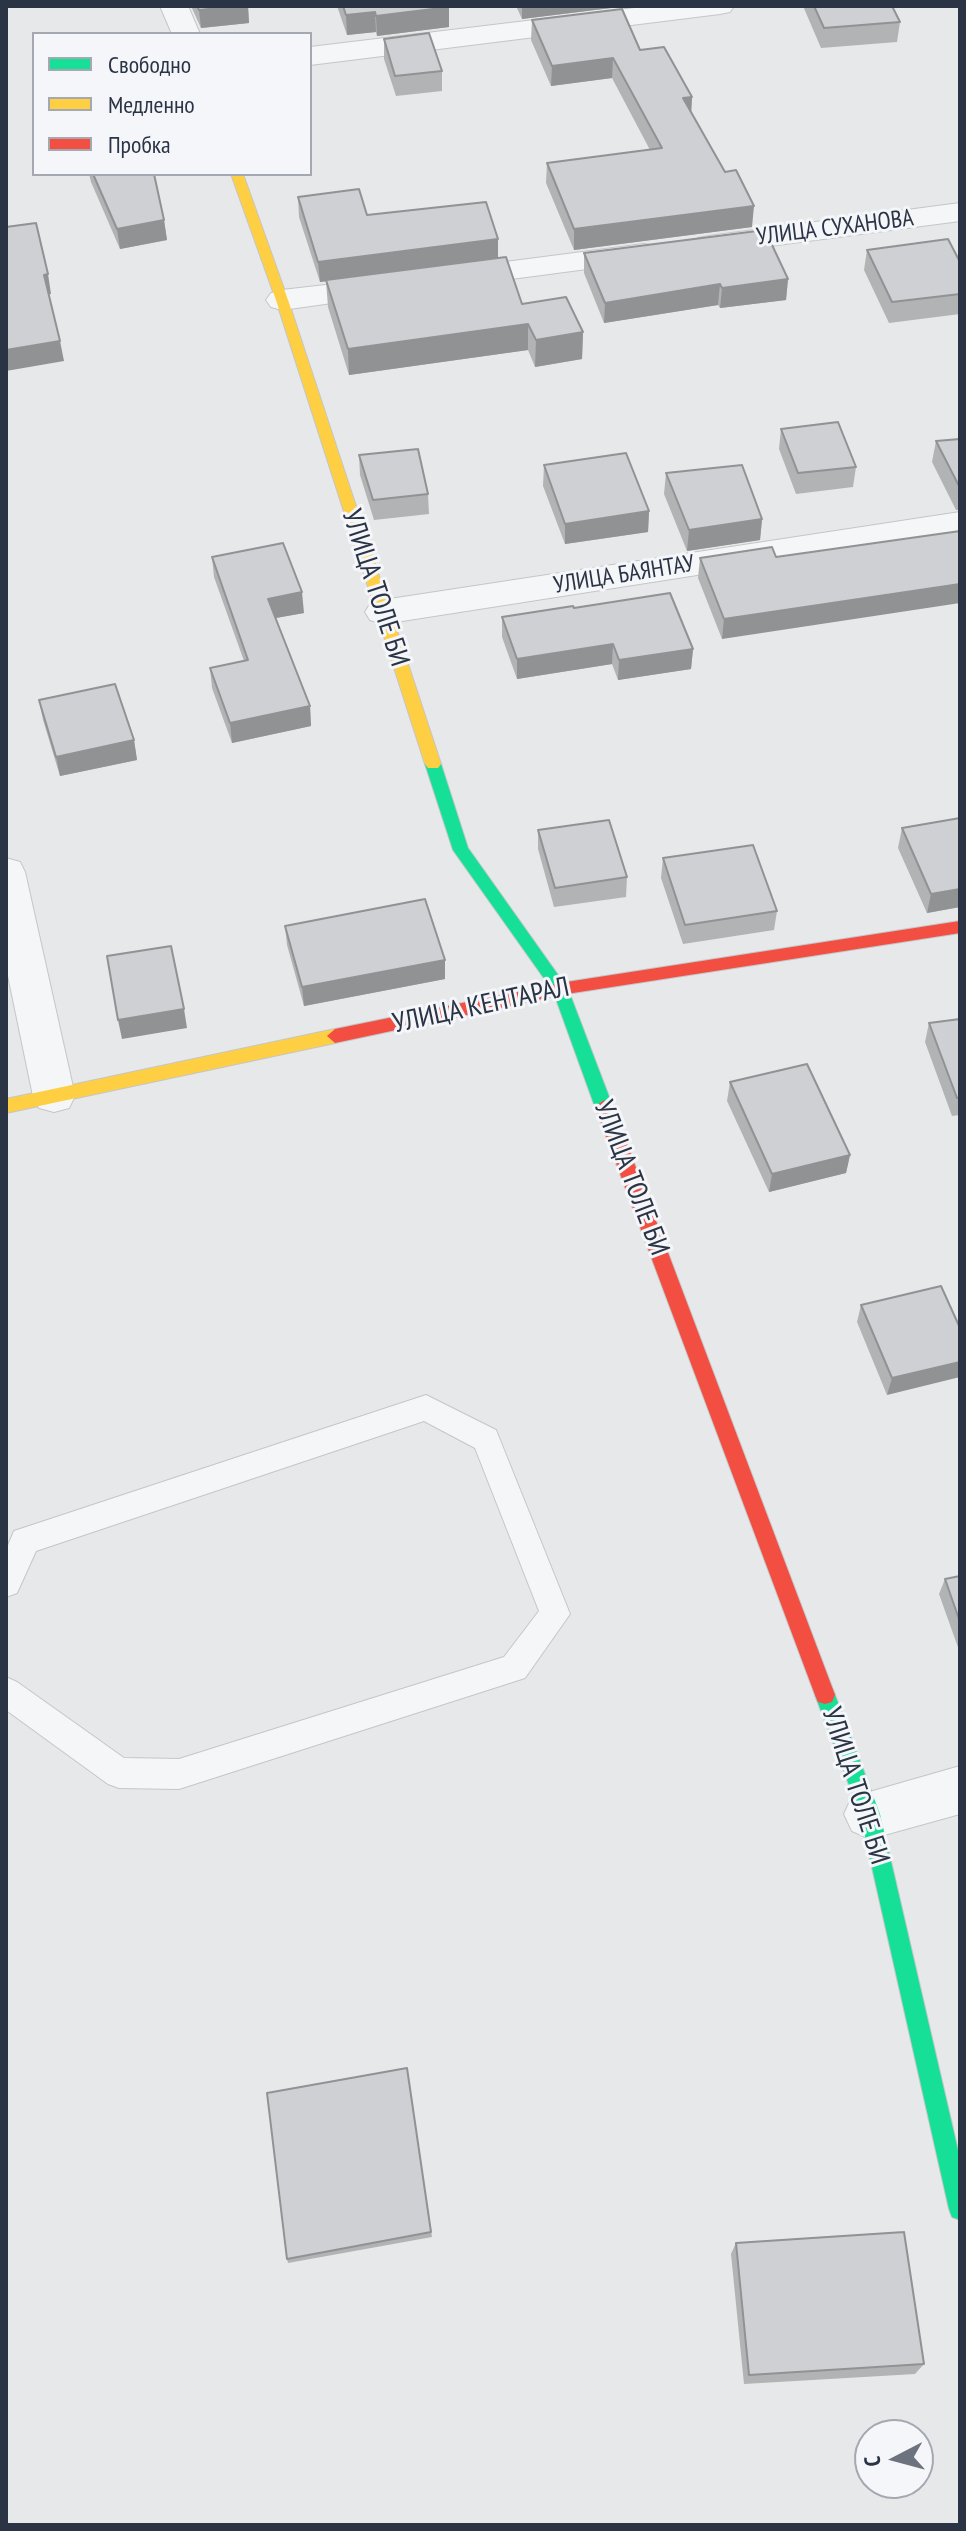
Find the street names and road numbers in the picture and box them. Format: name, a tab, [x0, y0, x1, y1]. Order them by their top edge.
street label: УЛИЦА СУХАНОВА	[755, 204, 915, 252]
street label: УЛИЦА ТОЛЕ БИ	[334, 505, 416, 671]
street label: УЛИЦА БАЯНТАУ	[552, 550, 696, 600]
street label: УЛИЦА КЕНТАРАЛ	[390, 971, 572, 1041]
street label: УЛИЦА ТОЛЕ БИ	[586, 1096, 676, 1260]
street label: УЛИЦА ТОЛЕ БИ	[814, 1703, 896, 1869]

